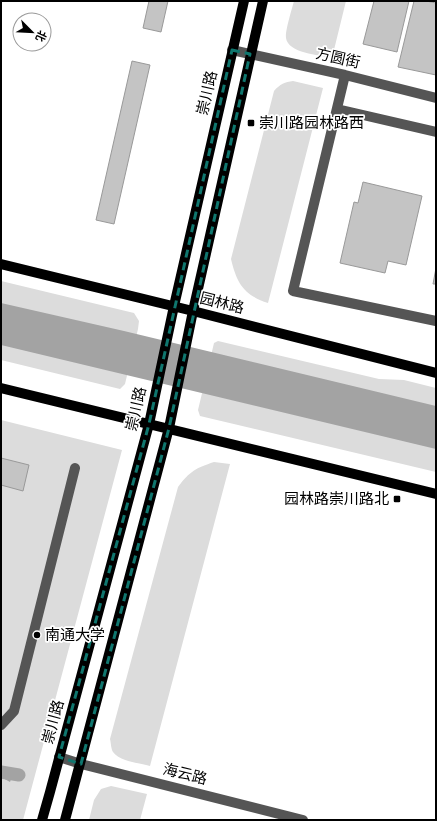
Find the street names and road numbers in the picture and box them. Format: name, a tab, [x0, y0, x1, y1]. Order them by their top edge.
street label: 方圆街	[314, 43, 362, 72]
street label: 崇川路	[192, 69, 221, 117]
street label: 园林路	[198, 288, 246, 317]
street label: 崇川路	[121, 385, 150, 433]
street label: 崇川路	[38, 698, 68, 746]
street label: 海云路	[161, 759, 209, 788]

